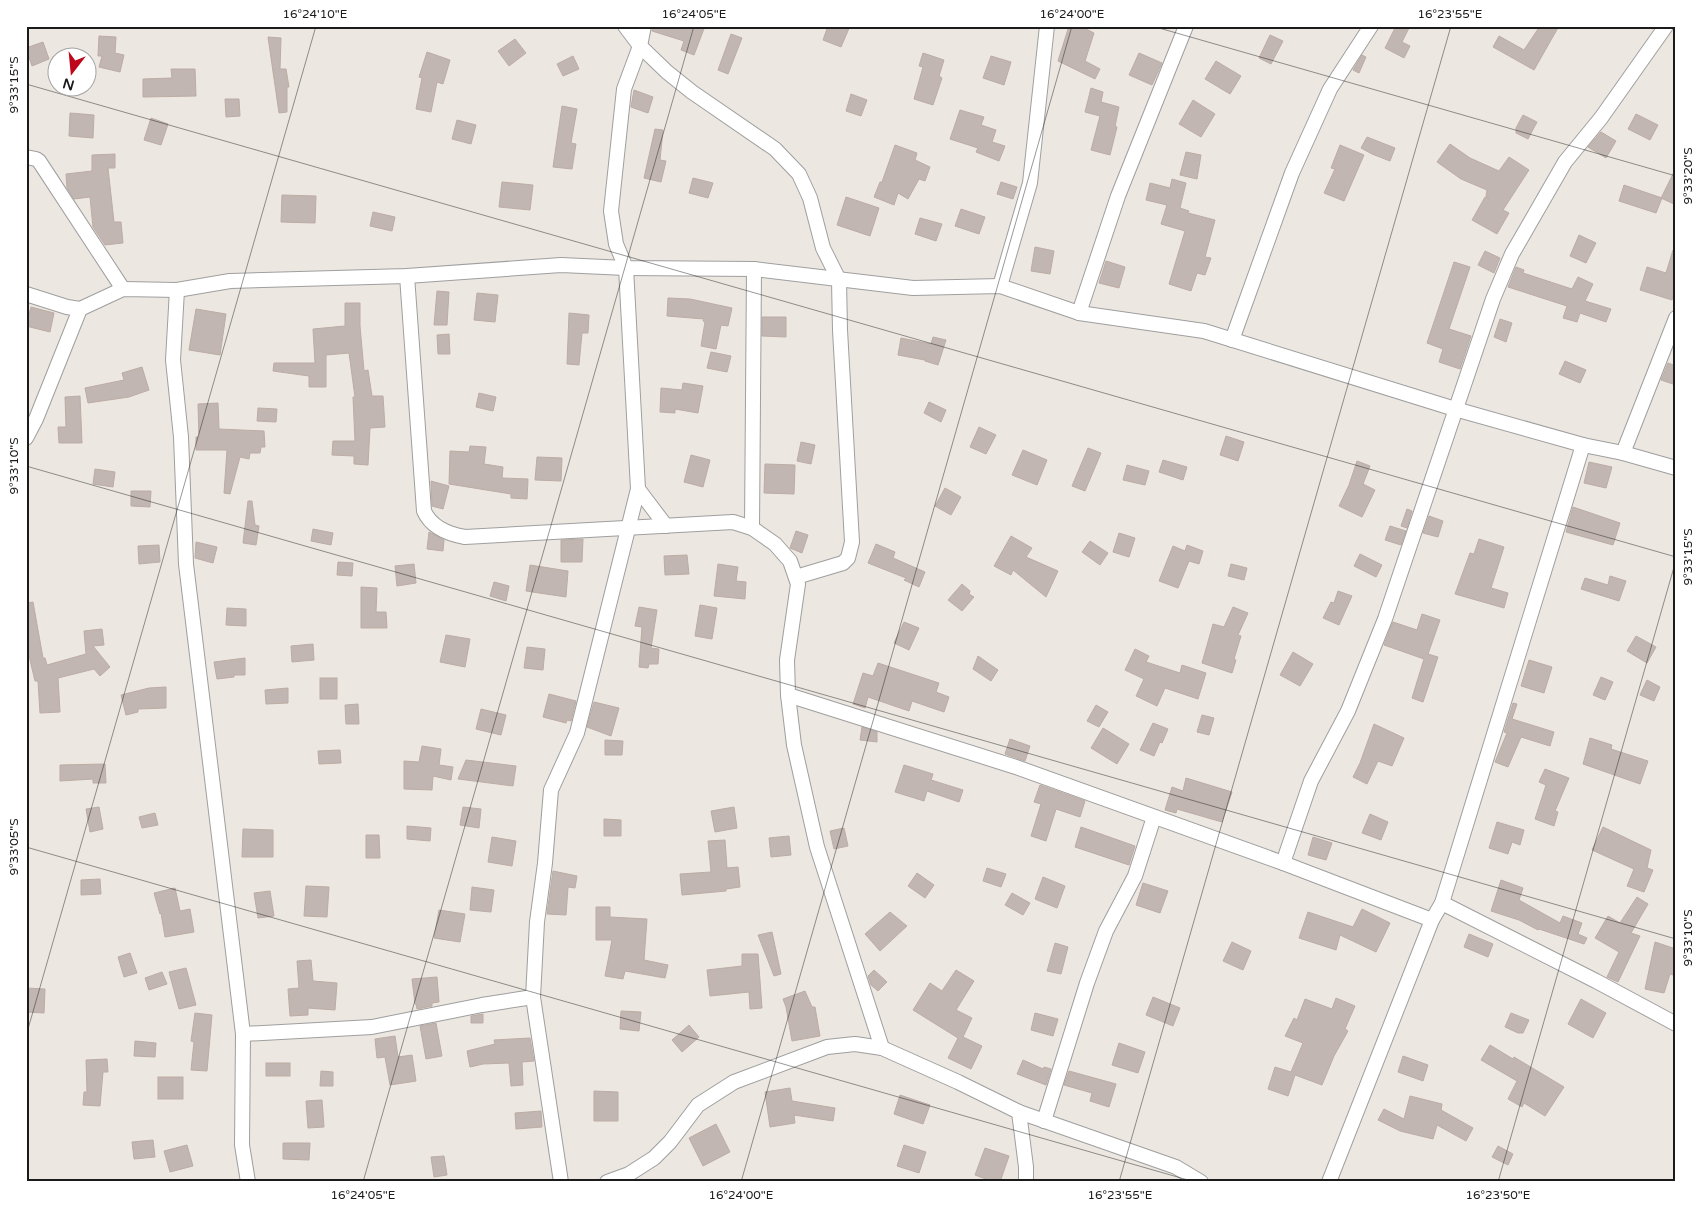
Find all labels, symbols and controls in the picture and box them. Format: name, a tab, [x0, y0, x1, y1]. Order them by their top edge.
text: 16°24'10"E	[283, 7, 348, 21]
text: 16°24'05"E	[662, 7, 727, 21]
text: 16°24'00"E	[1040, 7, 1105, 21]
text: 16°23'55"E	[1418, 7, 1483, 21]
north arrow	[48, 48, 98, 98]
text: 9°33'15"S	[7, 56, 21, 114]
text: N	[61, 74, 76, 94]
text: 9°33'20"S	[1681, 147, 1695, 205]
text: 9°33'10"S	[7, 437, 21, 495]
text: 9°33'15"S	[1681, 528, 1695, 586]
text: 9°33'05"S	[7, 818, 21, 876]
text: 9°33'10"S	[1681, 909, 1695, 967]
text: 16°24'05"E	[331, 1188, 396, 1202]
text: 16°24'00"E	[709, 1188, 774, 1202]
text: 16°23'55"E	[1088, 1188, 1153, 1202]
text: 16°23'50"E	[1466, 1188, 1531, 1202]

